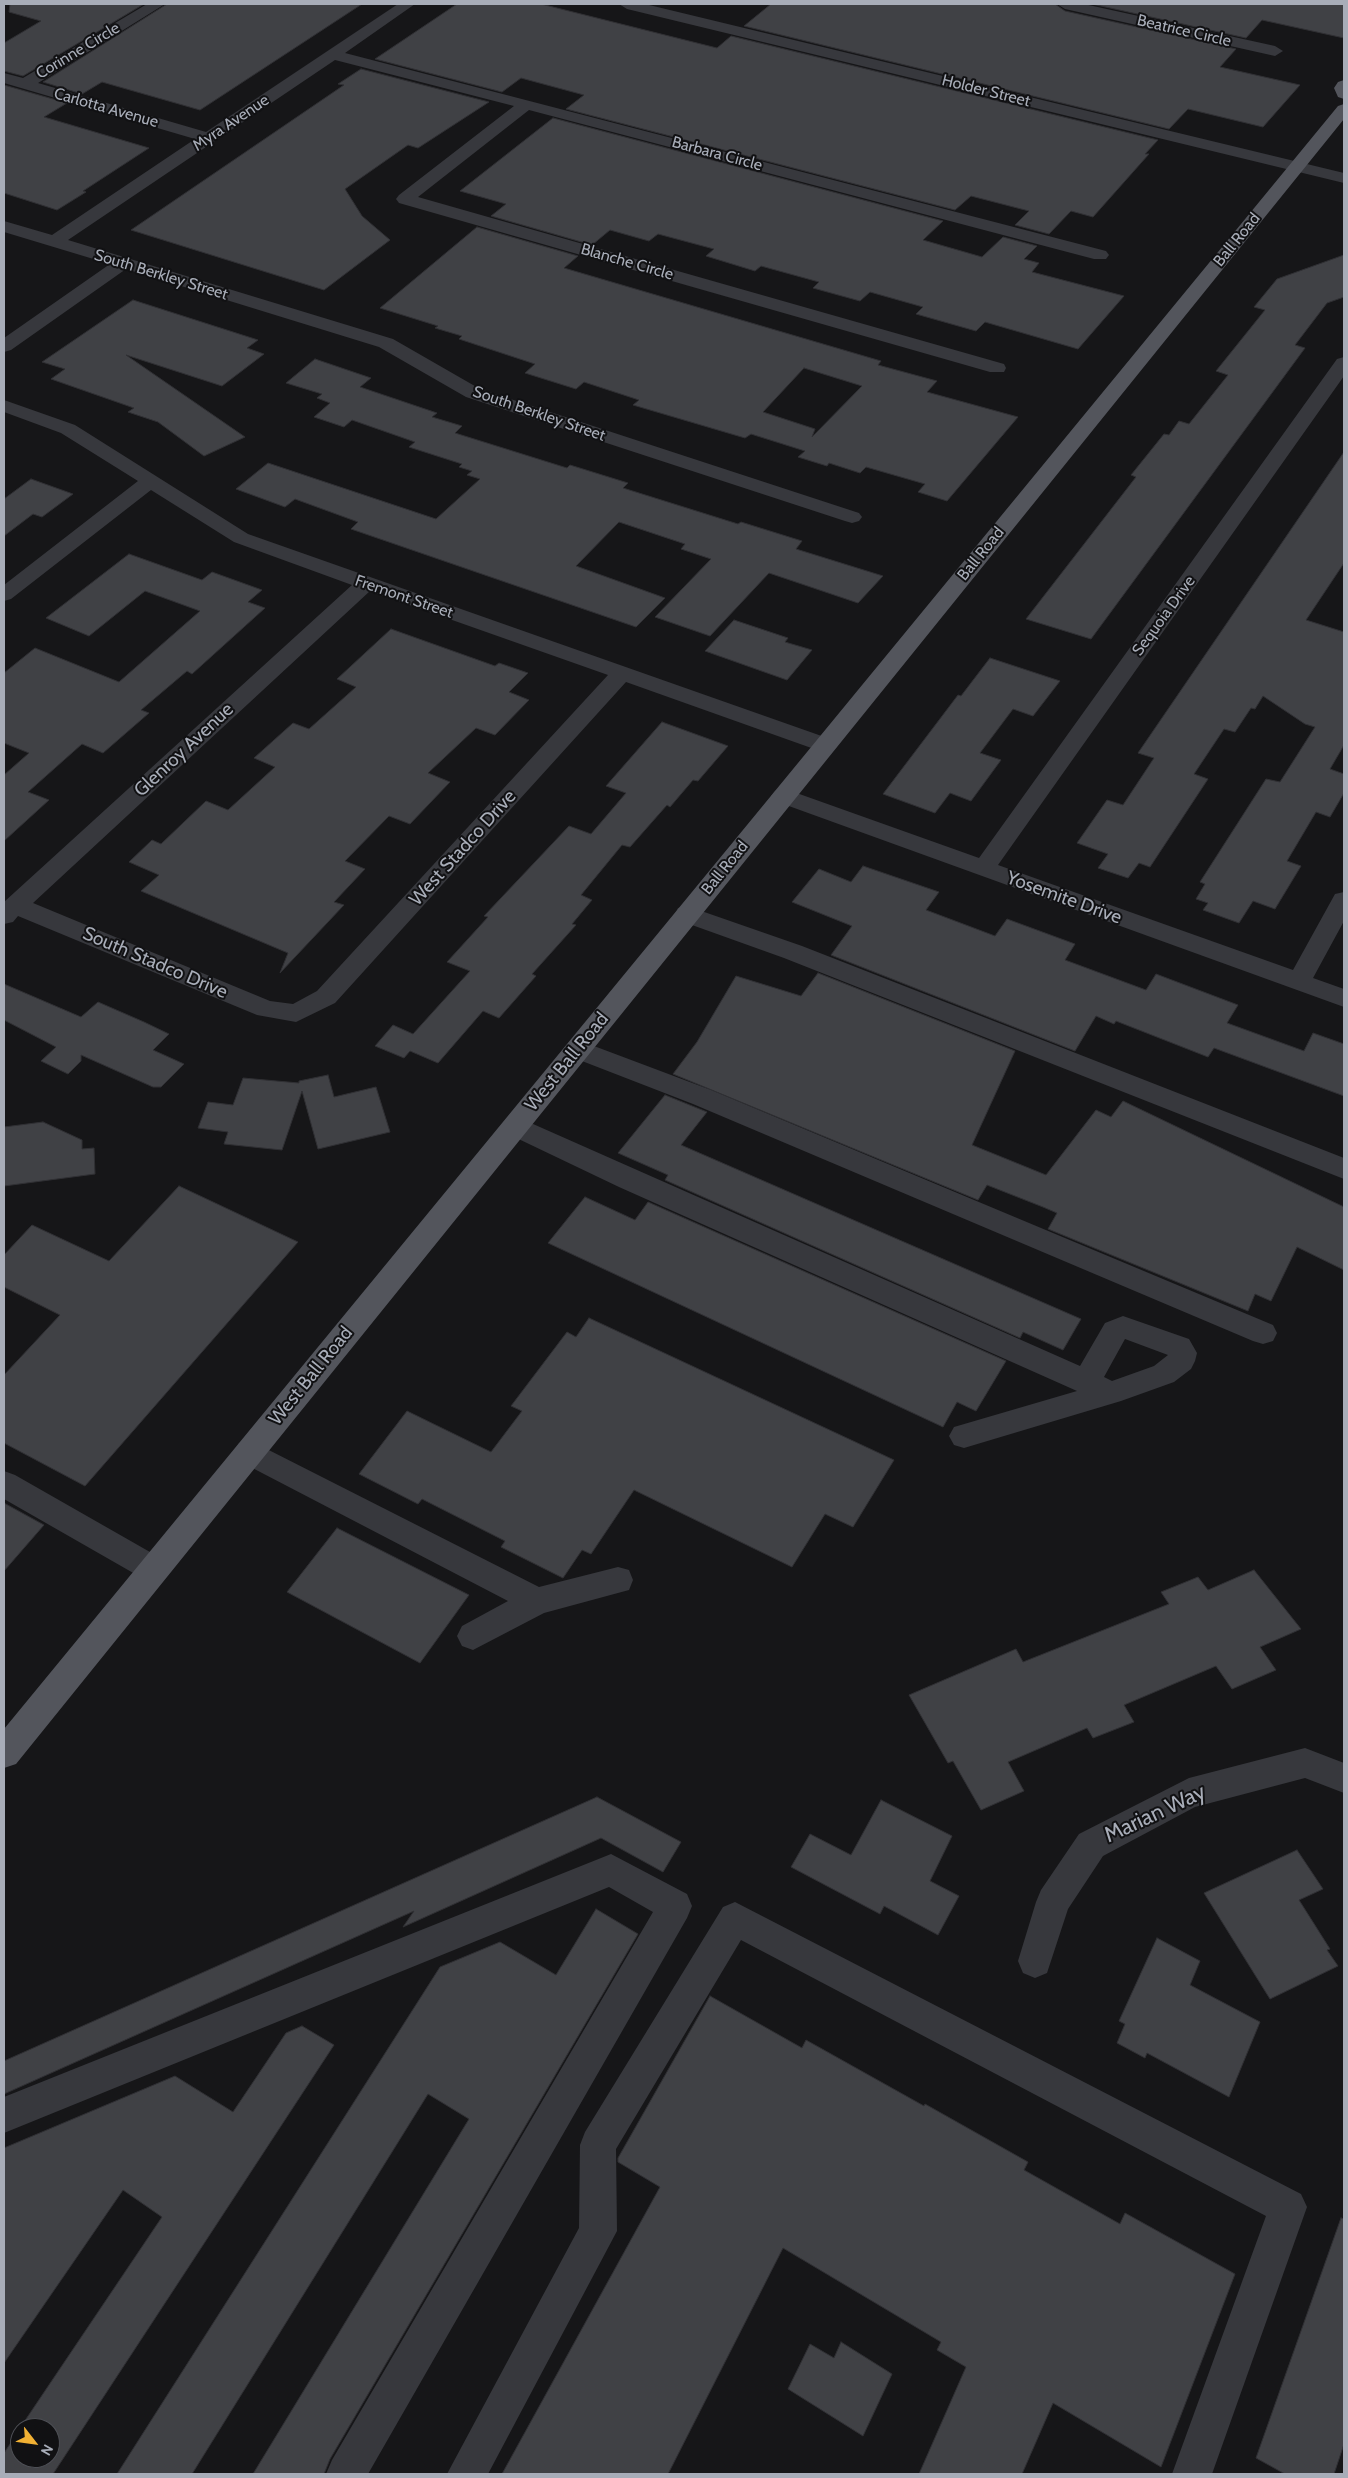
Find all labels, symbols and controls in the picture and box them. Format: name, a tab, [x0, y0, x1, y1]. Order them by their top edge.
street label: Beatrice Circle	[1135, 11, 1233, 51]
street label: Corinne Circle	[33, 18, 123, 84]
street label: Holder Street	[940, 71, 1032, 111]
street label: Carlotta Avenue	[52, 84, 160, 132]
street label: Myra Avenue	[189, 91, 273, 155]
street label: Barbara Circle	[670, 133, 764, 175]
street label: Ball Road	[1210, 209, 1264, 271]
street label: Blanche Circle	[579, 240, 675, 284]
street label: South Berkley Street	[92, 246, 230, 304]
street label: South Berkley Street	[470, 382, 608, 446]
street label: Ball Road	[954, 523, 1008, 585]
street label: Fremont Street	[352, 571, 456, 623]
street label: Sequoia Drive	[1129, 572, 1199, 660]
street label: Glenroy Avenue	[130, 698, 238, 802]
street label: West Stadco Drive	[405, 785, 521, 911]
street label: Ball Road	[698, 837, 752, 899]
street label: Yosemite Drive	[1003, 867, 1125, 929]
street label: South Stadco Drive	[79, 922, 231, 1004]
street label: West Ball Road	[520, 1008, 614, 1116]
street label: West Ball Road	[264, 1322, 358, 1430]
street label: Marian Way	[1100, 1779, 1210, 1849]
north arrow	[10, 2418, 60, 2468]
text: N	[37, 2441, 57, 2459]

